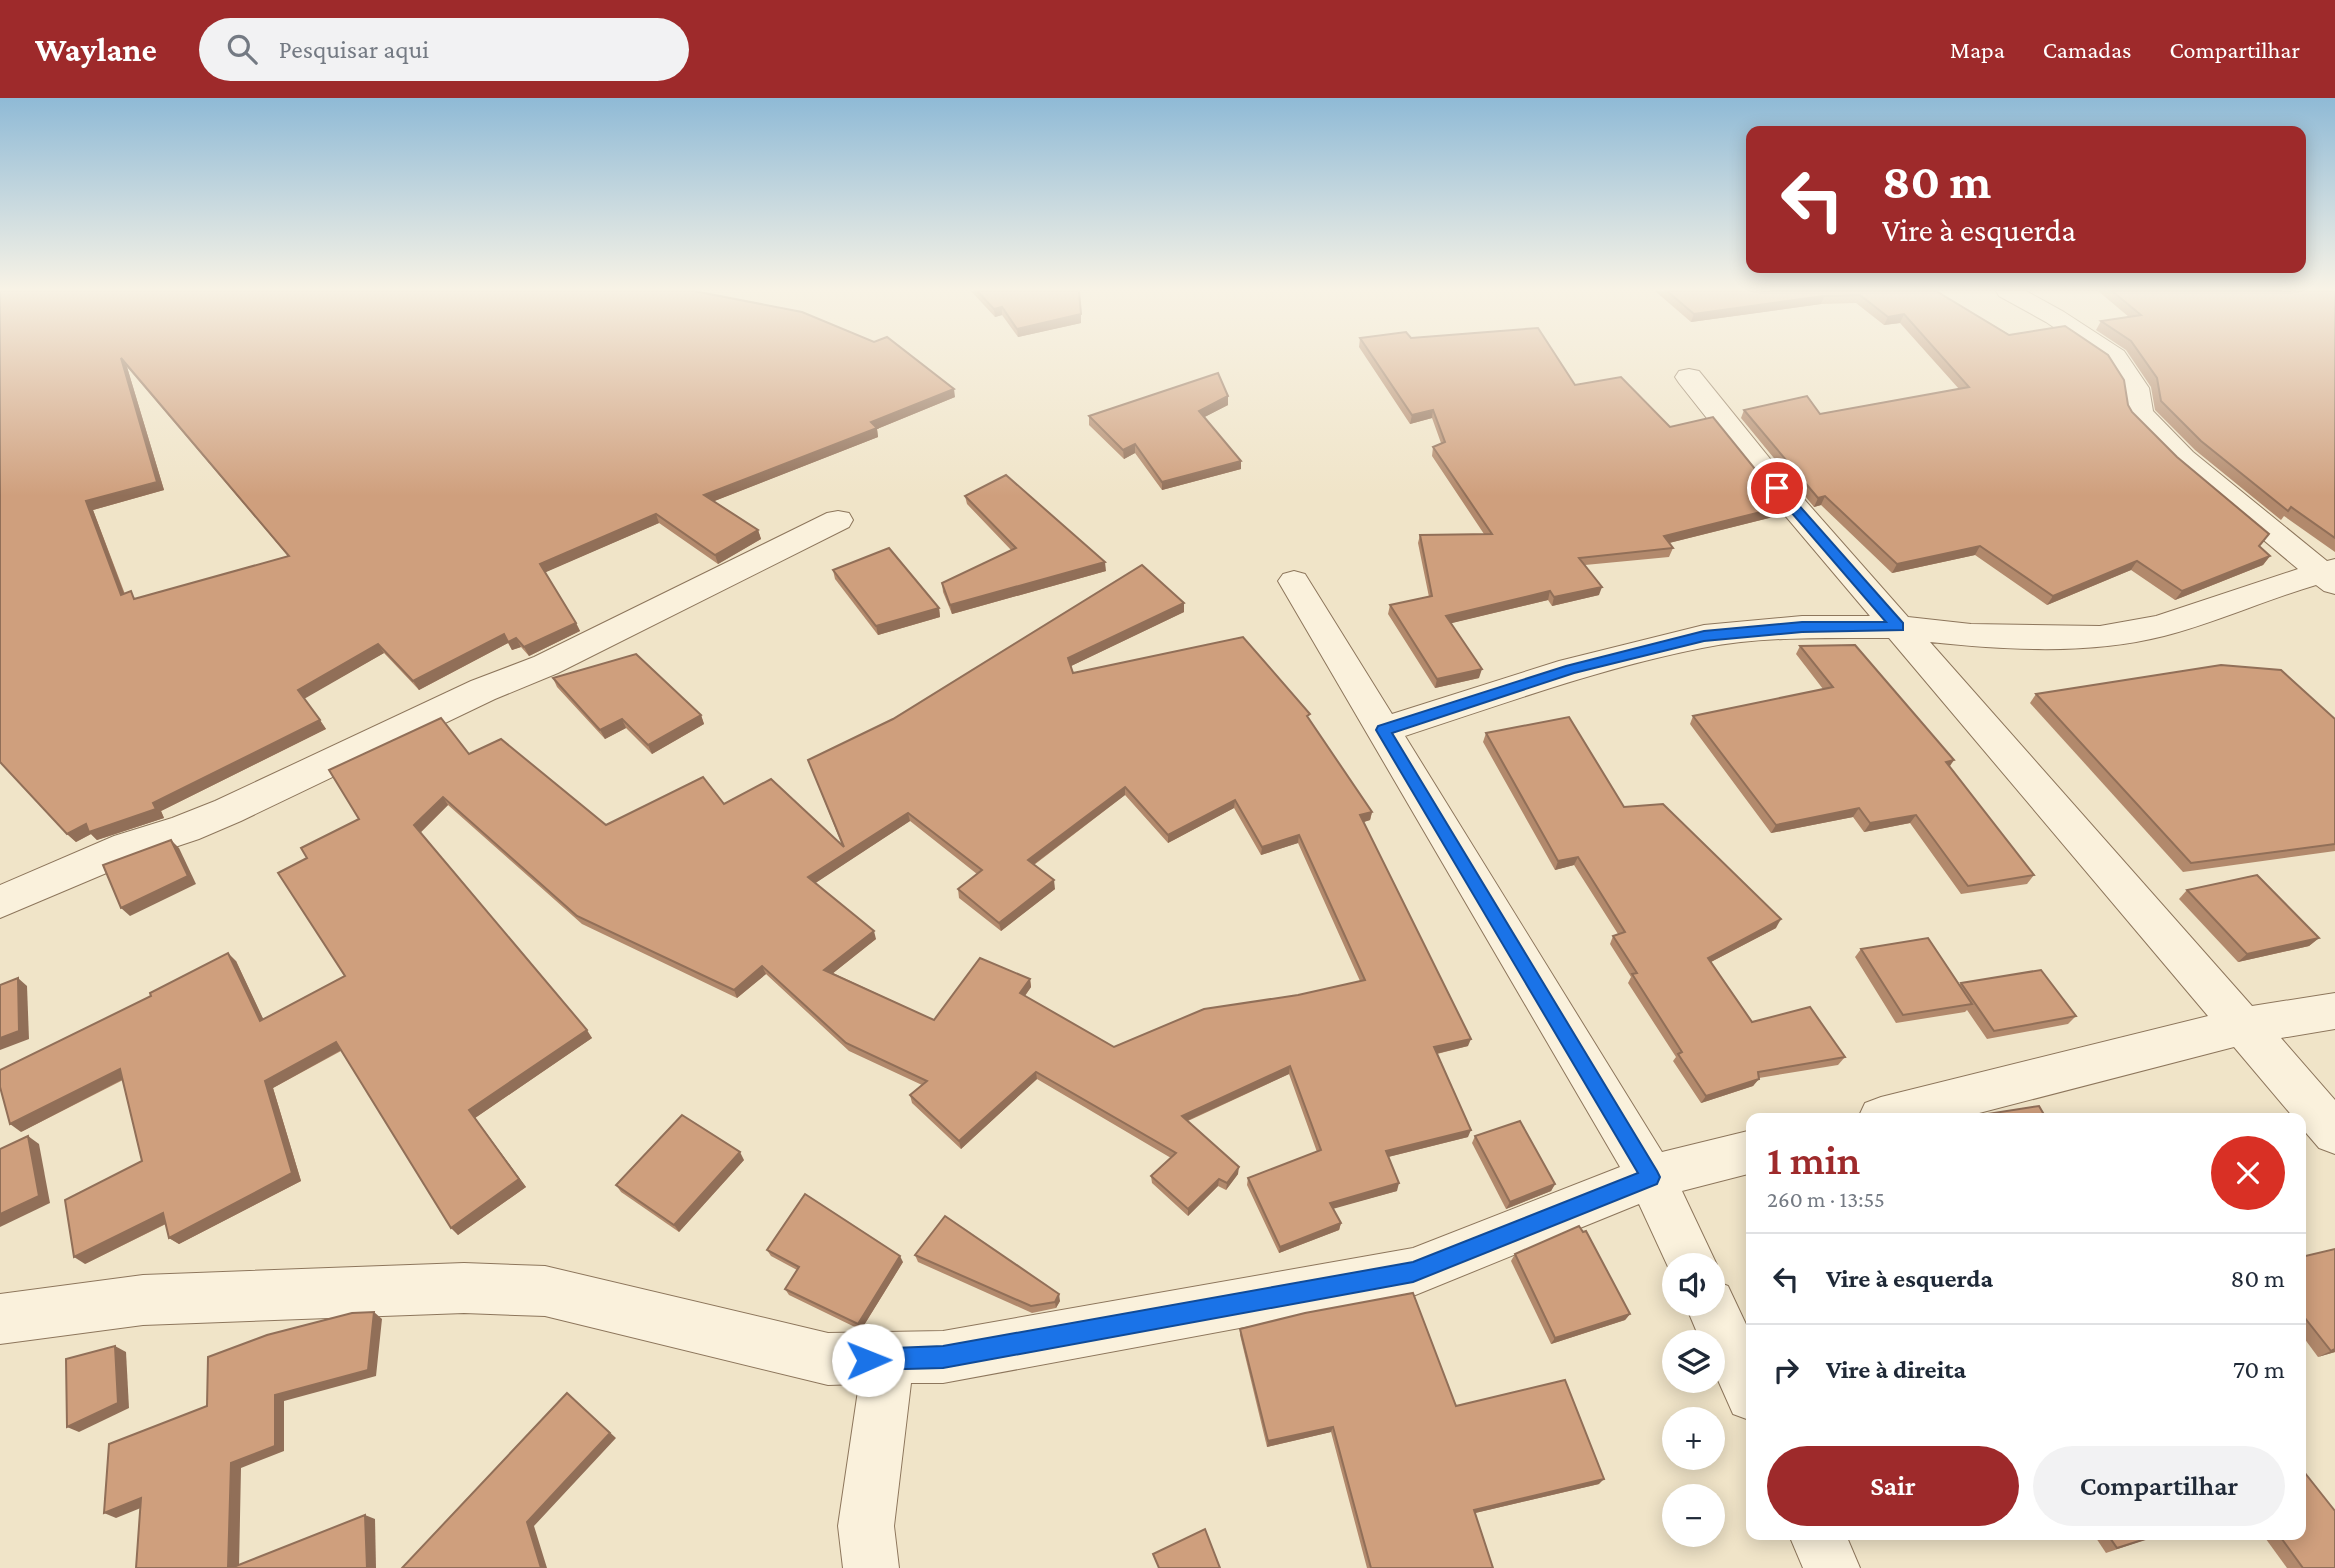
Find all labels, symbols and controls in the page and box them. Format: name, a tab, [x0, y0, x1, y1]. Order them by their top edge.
search box	[199, 18, 689, 81]
icon: search	[223, 30, 261, 68]
text: Waylane	[35, 31, 157, 68]
text: Pesquisar aqui	[279, 35, 429, 64]
text: Mapa	[1950, 36, 2005, 63]
text: Camadas	[2043, 36, 2131, 63]
text: Compartilhar	[2169, 36, 2300, 63]
icon: left	[1767, 154, 1858, 245]
text: 80 m	[1882, 154, 1991, 209]
text: Vire à esquerda	[1882, 212, 2076, 248]
pin	[1747, 458, 1807, 518]
icon: arrive	[1758, 469, 1796, 507]
text: 1 min	[1767, 1136, 1860, 1183]
button: close	[2211, 1136, 2285, 1210]
text: 260 m · 13:55	[1767, 1186, 1885, 1212]
map controls	[1662, 1253, 1725, 1547]
button: sound	[1662, 1253, 1725, 1316]
icon: left	[1767, 1260, 1805, 1298]
text: Vire à esquerda	[1826, 1264, 1993, 1293]
text: 80 m	[2231, 1264, 2285, 1293]
position arrow	[831, 1323, 905, 1397]
button: layers	[1662, 1330, 1725, 1393]
icon: right	[1767, 1351, 1805, 1389]
text: Vire à direita	[1826, 1355, 1966, 1384]
text: 70 m	[2233, 1355, 2285, 1384]
button: +	[1662, 1407, 1725, 1470]
button: Sair	[1767, 1446, 2019, 1526]
button: Compartilhar	[2033, 1446, 2285, 1526]
button: −	[1662, 1484, 1725, 1547]

